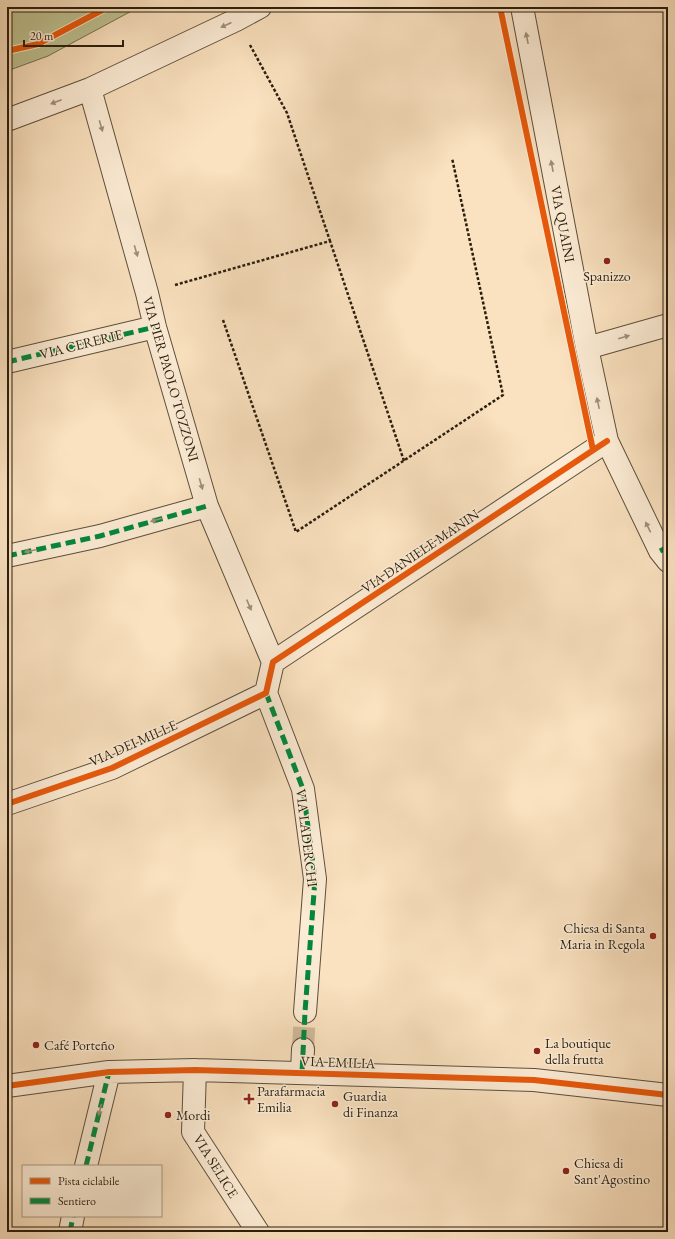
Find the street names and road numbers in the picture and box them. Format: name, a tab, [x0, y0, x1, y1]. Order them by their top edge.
street label: VIA QUAINI	[547, 184, 579, 264]
street label: VIA PIER PAOLO TOZZONI	[139, 294, 203, 464]
street label: VIA CERERIE	[38, 325, 125, 363]
street label: VIA DANIELE MANIN	[358, 505, 482, 597]
street label: VIA DEI MILLE	[86, 716, 180, 770]
street label: VIA LADERCHI	[292, 788, 322, 888]
street label: VIA EMILIA	[300, 1052, 376, 1072]
street label: VIA SELICE	[189, 1131, 243, 1201]

